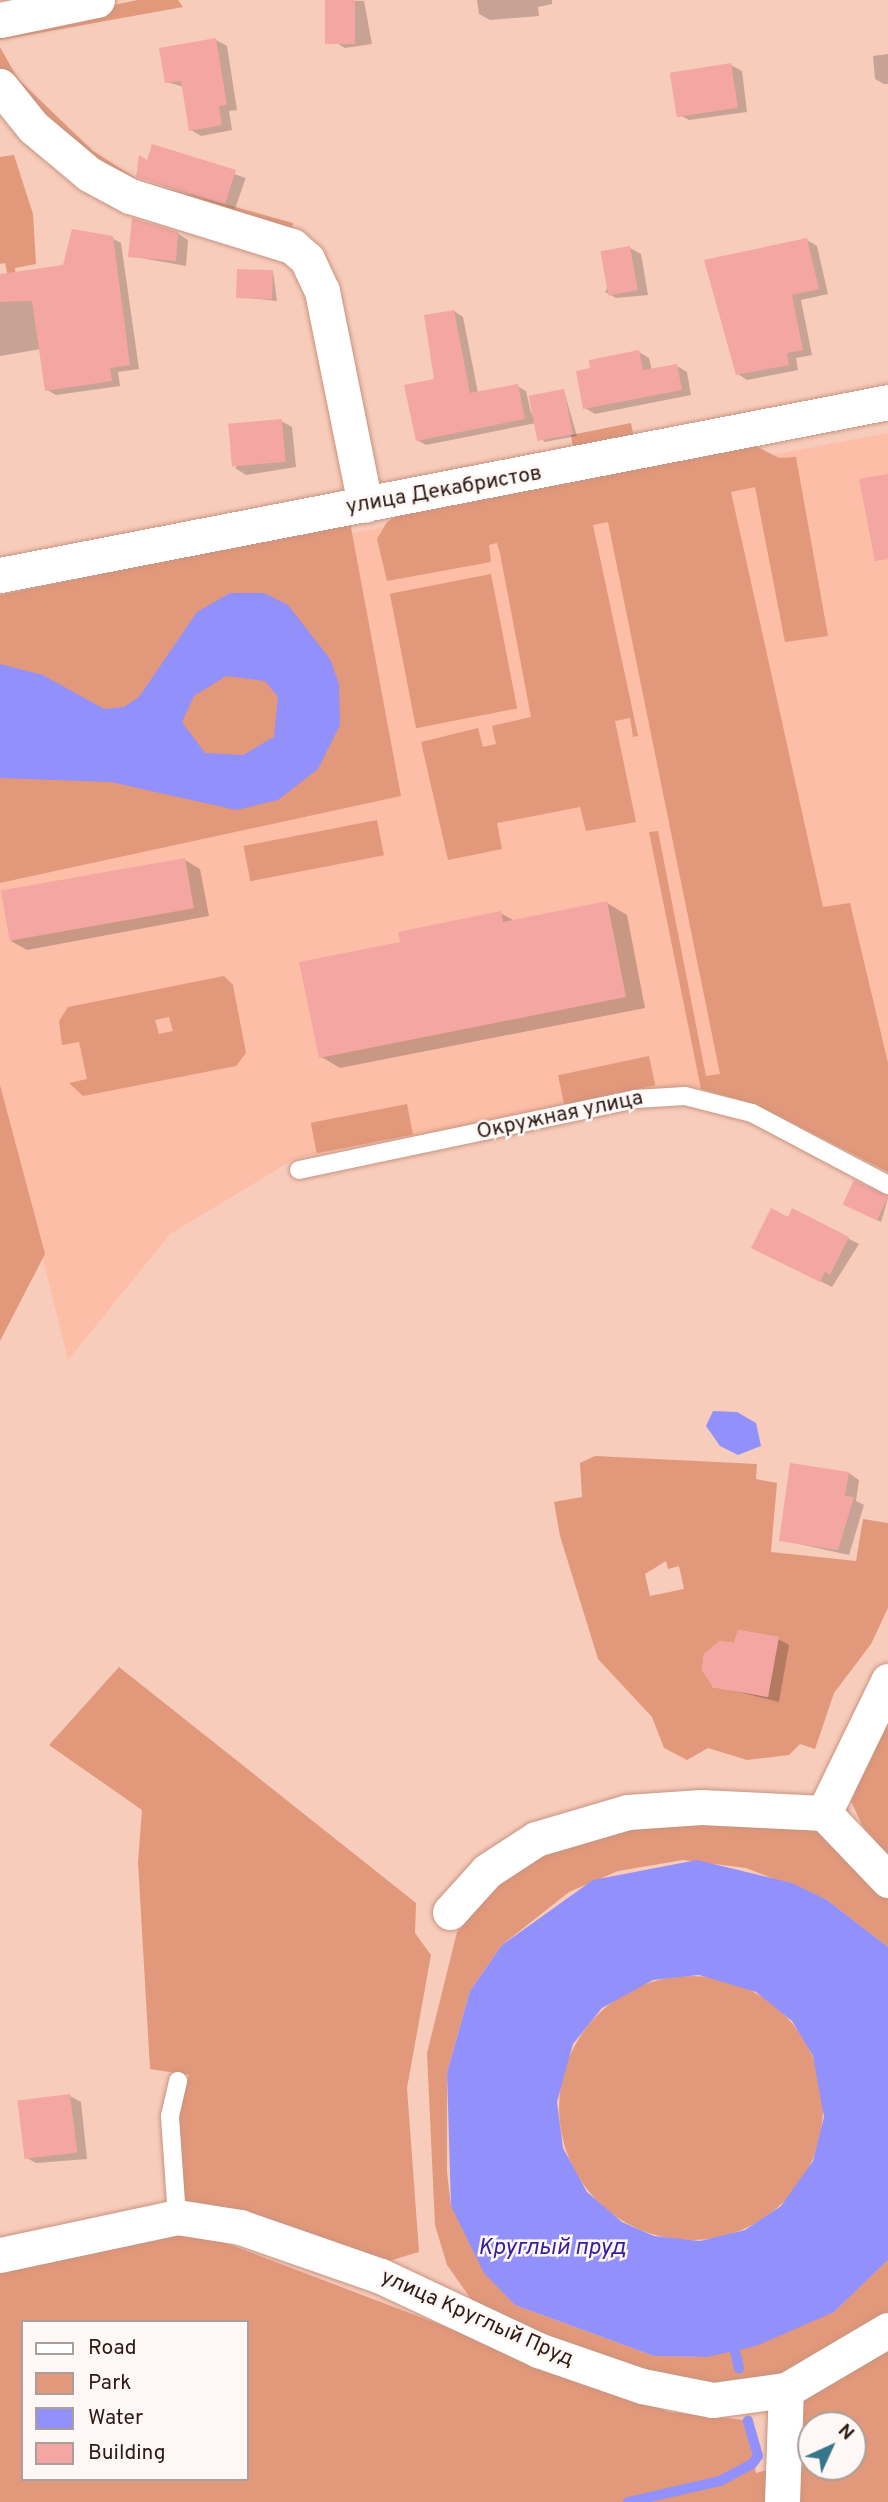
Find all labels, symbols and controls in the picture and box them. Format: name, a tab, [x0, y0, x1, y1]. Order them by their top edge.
street label: улица Декабристов	[344, 461, 544, 521]
street label: Окружная улица	[475, 1086, 645, 1146]
water label: Круглый пруд	[478, 2235, 626, 2263]
street label: улица Круглый Пруд	[377, 2265, 577, 2373]
legend	[21, 2320, 248, 2481]
text: Road	[88, 2335, 137, 2362]
text: Park	[88, 2370, 131, 2397]
text: Water	[88, 2405, 143, 2432]
north arrow	[797, 2411, 867, 2481]
text: N	[832, 2419, 859, 2446]
text: Building	[88, 2440, 166, 2467]

